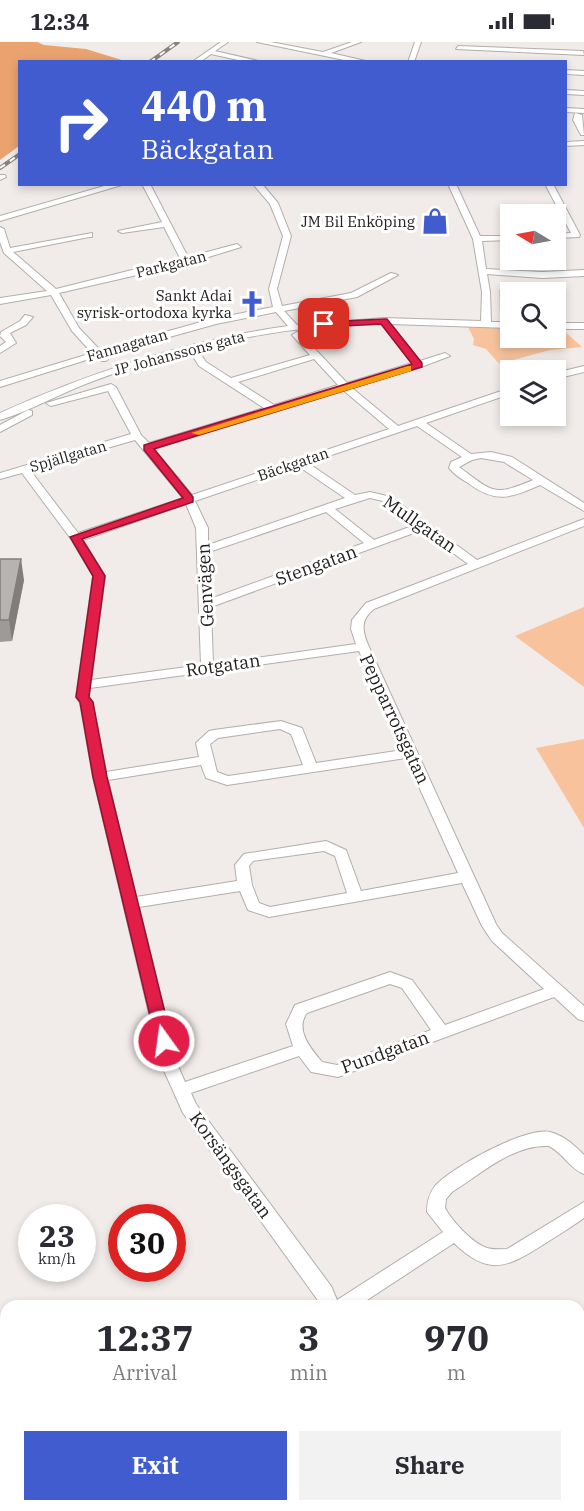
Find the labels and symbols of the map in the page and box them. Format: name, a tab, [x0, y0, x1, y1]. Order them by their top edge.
north arrow	[500, 204, 566, 270]
shop icon: JM Bil Enköping	[420, 206, 450, 236]
place label: JM Bil Enköping	[301, 212, 415, 231]
street label: Parkgatan	[134, 246, 209, 282]
place label: Sankt Adai syrisk-ortodoxa kyrka	[77, 286, 232, 322]
church icon: Sankt Adai syrisk-ortodoxa kyrka	[237, 289, 267, 319]
pin	[298, 298, 349, 349]
street label: Fannagatan	[84, 324, 170, 366]
street label: JP Johanssons gata	[111, 326, 247, 380]
street label: Spjällgatan	[27, 436, 109, 476]
street label: Bäckgatan	[255, 443, 331, 485]
street label: Mullgatan	[379, 490, 461, 558]
street label: Stengatan	[272, 540, 360, 590]
street label: Genvägen	[191, 543, 219, 627]
street label: Rotgatan	[184, 648, 262, 682]
street label: Pepparrotsgatan	[355, 650, 435, 788]
position arrow	[132, 1009, 196, 1073]
street label: Pundgatan	[338, 1025, 432, 1079]
street label: Korsängsgatan	[185, 1107, 277, 1223]
speed limit sign: 30	[108, 1204, 186, 1282]

